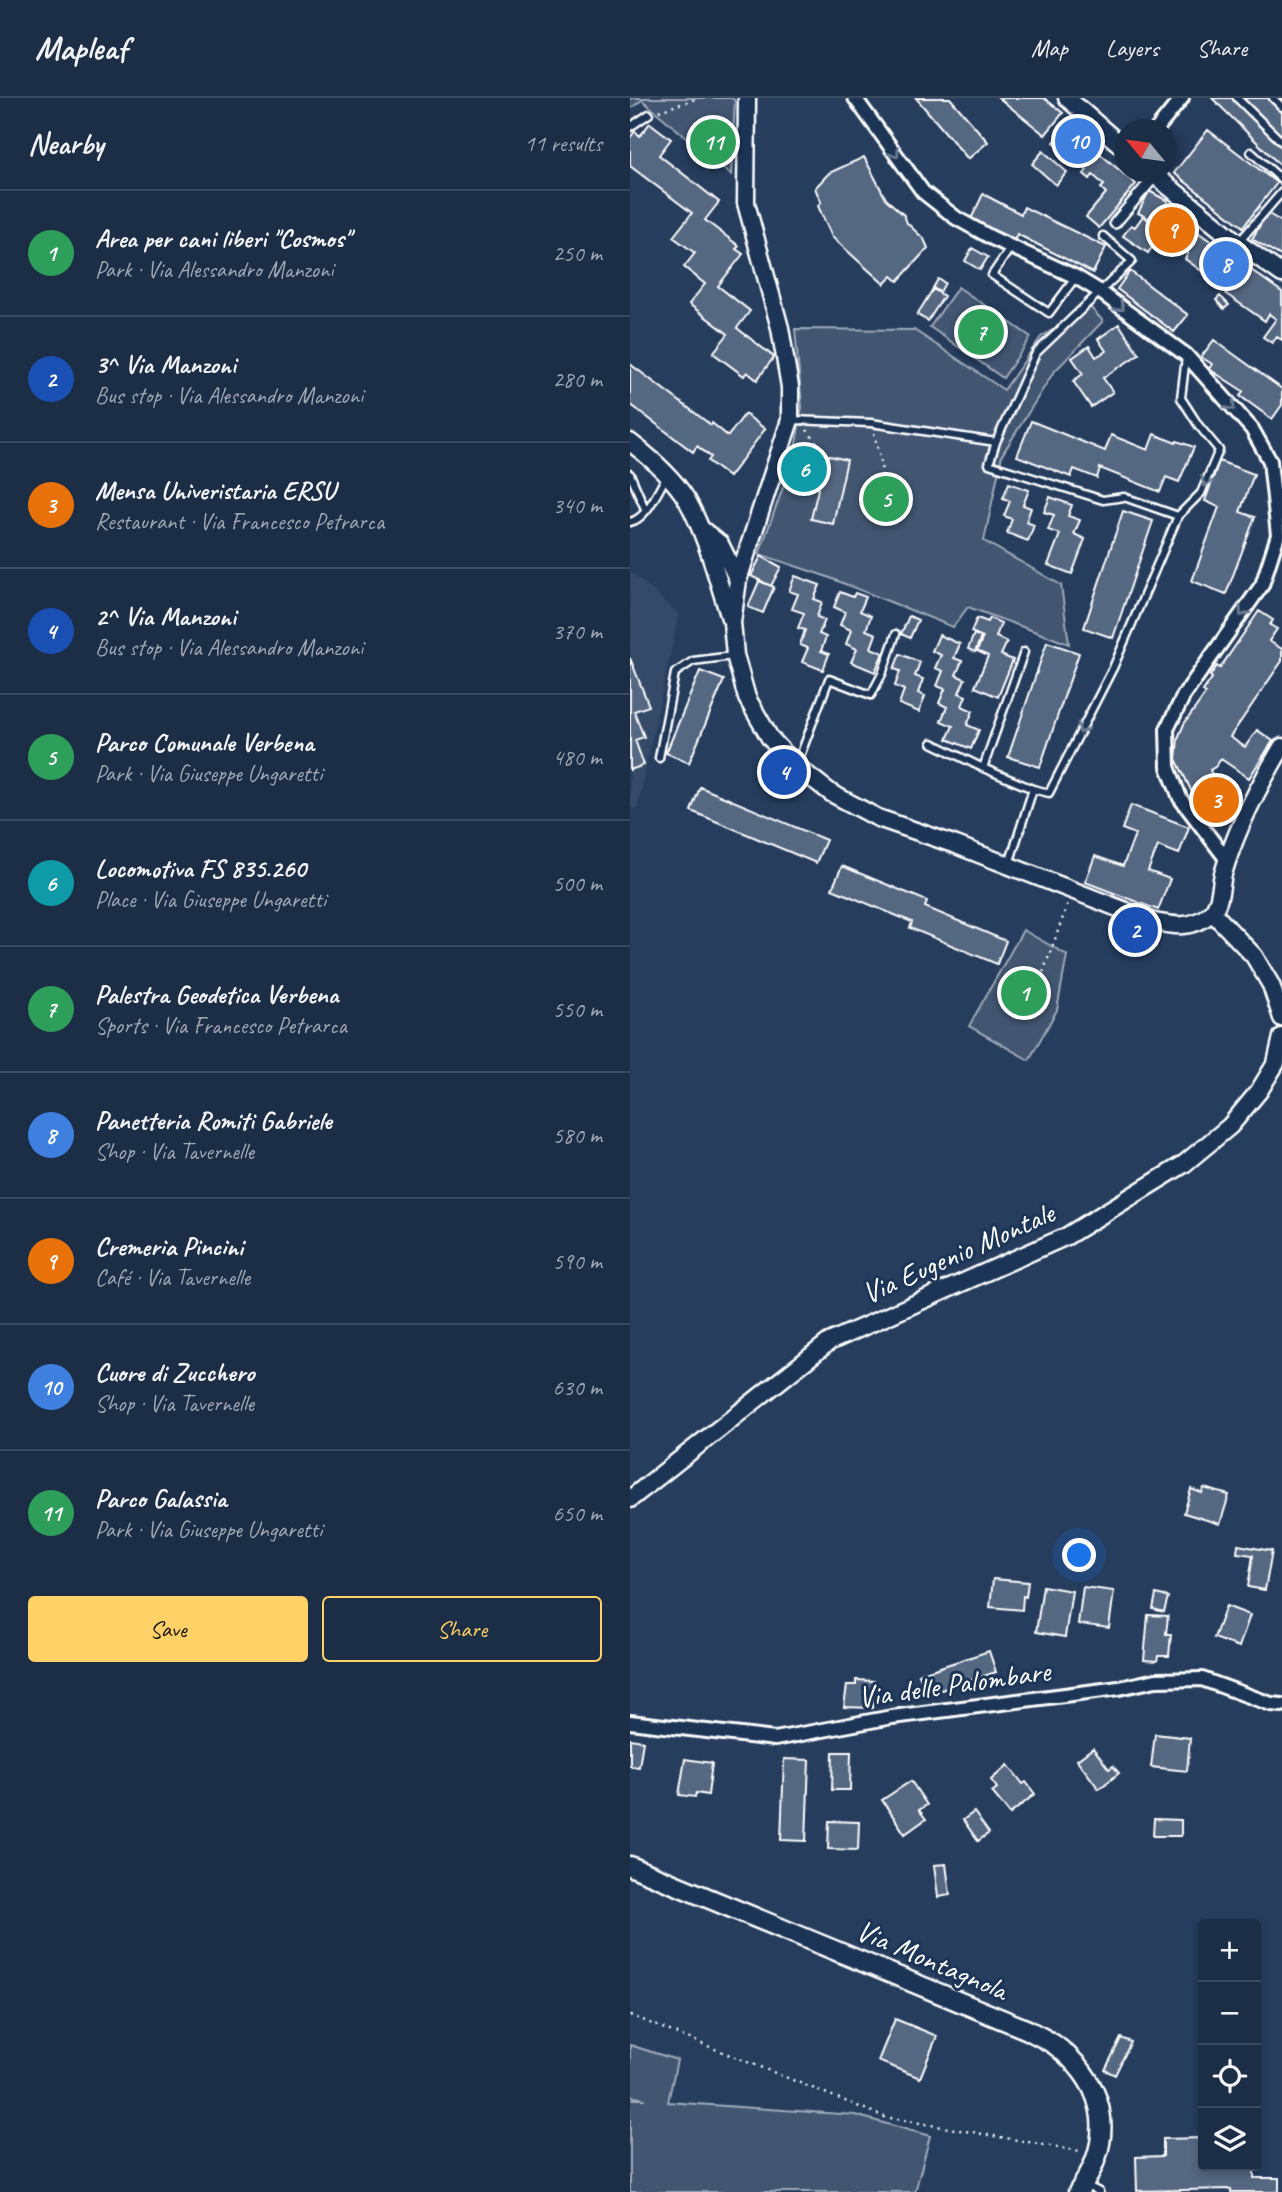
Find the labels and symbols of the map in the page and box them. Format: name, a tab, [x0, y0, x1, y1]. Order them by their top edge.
pin: 10	[1055, 115, 1101, 167]
pin: 11	[690, 116, 736, 168]
north arrow	[1114, 119, 1177, 182]
one-way arrow	[887, 145, 899, 158]
pin: 9	[1149, 204, 1195, 256]
pin: 8	[1203, 238, 1249, 290]
one-way arrow	[1112, 298, 1125, 311]
pin: 7	[958, 306, 1004, 358]
one-way arrow	[1223, 398, 1236, 411]
pin: 6	[781, 443, 827, 495]
pin: 5	[863, 473, 909, 525]
one-way arrow	[1201, 475, 1215, 487]
one-way arrow	[1239, 604, 1251, 617]
one-way arrow	[1077, 722, 1090, 734]
pin: 4	[761, 746, 807, 798]
pin: 3	[1193, 774, 1239, 826]
pin: 2	[1112, 904, 1158, 956]
pin: 1	[1001, 967, 1047, 1019]
street label: Via Eugenio Montale	[856, 1193, 1062, 1312]
your location	[1062, 1538, 1096, 1572]
street label: Via delle Palombare	[856, 1651, 1055, 1716]
street label: Via Montagnola	[851, 1911, 1016, 2010]

